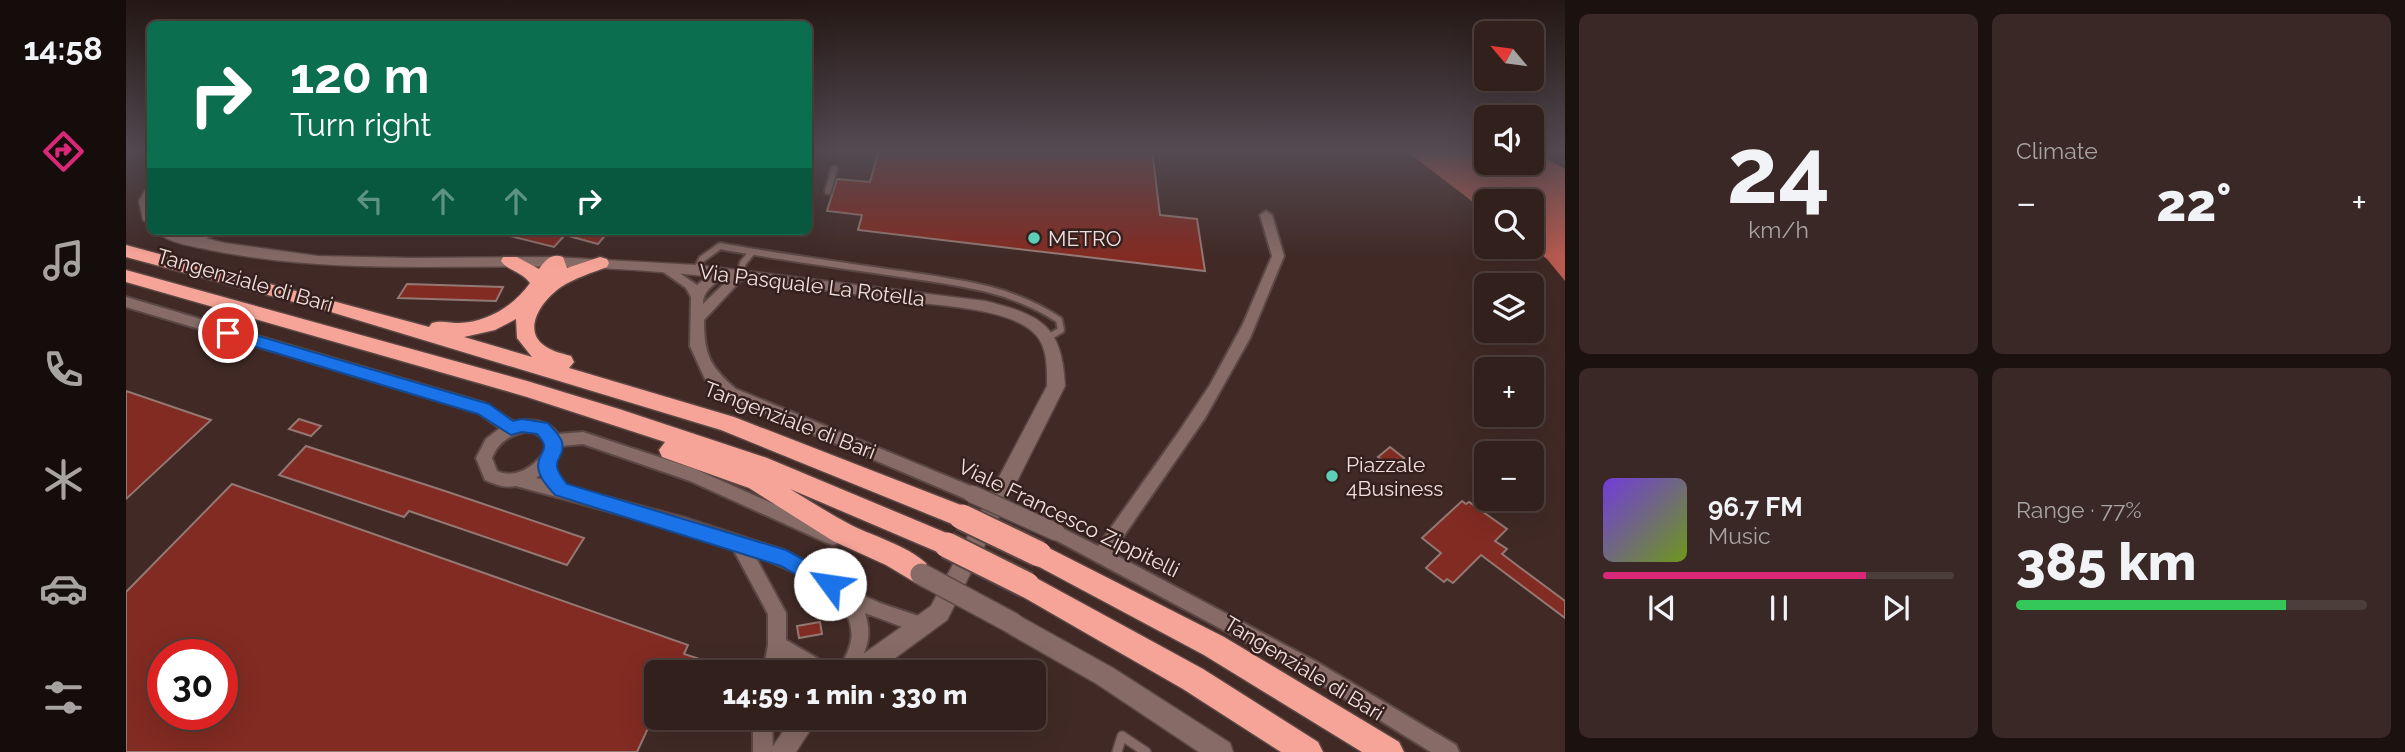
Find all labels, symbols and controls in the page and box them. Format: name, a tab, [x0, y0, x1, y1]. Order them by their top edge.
north arrow	[1474, 21, 1544, 91]
map controls	[1474, 21, 1544, 511]
text: 14:58	[23, 30, 103, 67]
text: 120 m	[290, 47, 429, 104]
icon: right	[175, 49, 266, 140]
button: sound	[1474, 105, 1544, 175]
text: Turn right	[290, 106, 431, 143]
text: 24	[1727, 117, 1830, 224]
icon: directions	[39, 127, 88, 176]
text: Climate	[2016, 137, 2098, 164]
text: 22°	[2156, 172, 2232, 233]
text: −	[2016, 180, 2036, 225]
text: +	[2351, 180, 2367, 225]
icon: left	[351, 182, 389, 220]
icon: ahead	[424, 182, 462, 220]
icon: ahead	[497, 182, 535, 220]
icon: right	[570, 182, 608, 220]
button: search	[1474, 189, 1544, 259]
text: km/h	[1748, 216, 1809, 243]
place label: METRO	[1048, 226, 1122, 251]
marker: METRO	[1026, 230, 1042, 246]
icon: music	[39, 236, 88, 285]
street label: Tangenziale di Bari	[154, 243, 336, 317]
street label: Via Pasquale La Rotella	[698, 259, 926, 311]
button: layers	[1474, 273, 1544, 343]
pin	[198, 303, 258, 363]
icon: arrive	[209, 314, 247, 352]
icon: phone	[39, 345, 88, 394]
button: +	[1474, 357, 1544, 427]
street label: Tangenziale di Bari	[701, 376, 879, 464]
button: −	[1474, 441, 1544, 511]
place label: Piazzale 4Business	[1346, 452, 1444, 501]
street label: Viale Francesco Zippitelli	[954, 454, 1184, 582]
icon: climate	[39, 455, 88, 504]
marker: Piazzale 4Business	[1324, 468, 1340, 484]
text: 96.7 FM	[1708, 492, 1803, 522]
text: Range · 77%	[2016, 496, 2142, 523]
text: Music	[1708, 522, 1771, 549]
text: 385 km	[2016, 531, 2197, 592]
position arrow	[793, 547, 867, 621]
icon: car	[39, 564, 88, 613]
icon: previous	[1643, 589, 1681, 627]
icon: pause	[1760, 589, 1798, 627]
icon: next	[1877, 589, 1915, 627]
street label: Tangenziale di Bari	[1220, 610, 1388, 726]
speed limit sign: 30	[147, 639, 238, 730]
icon: filters	[39, 673, 88, 722]
text: 14:59 · 1 min · 330 m	[723, 680, 967, 710]

